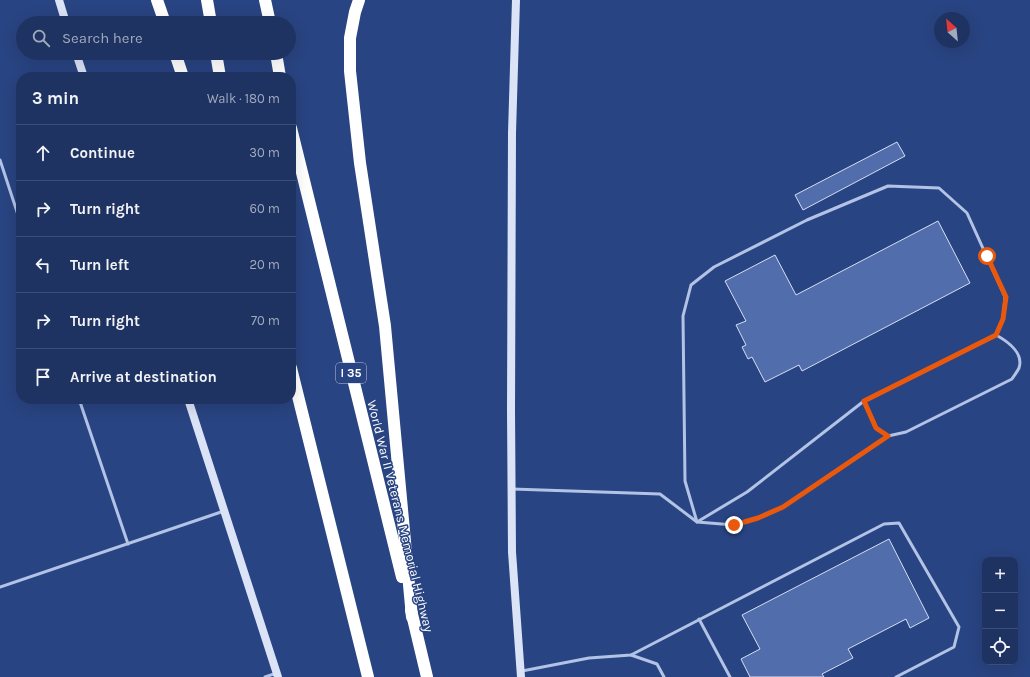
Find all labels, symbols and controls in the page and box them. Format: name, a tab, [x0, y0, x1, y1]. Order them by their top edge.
north arrow	[934, 12, 970, 48]
search box	[16, 16, 296, 60]
icon: search	[30, 27, 52, 49]
text: Search here	[62, 29, 143, 47]
text: 3 min	[32, 88, 79, 108]
text: Walk · 180 m	[207, 91, 280, 106]
icon: ahead	[32, 142, 54, 164]
text: Continue	[70, 144, 135, 162]
text: 30 m	[249, 145, 280, 160]
icon: right	[32, 198, 54, 220]
text: Turn right	[70, 200, 140, 218]
text: 60 m	[250, 201, 280, 216]
route start	[978, 247, 996, 265]
icon: left	[32, 254, 54, 276]
text: Turn left	[70, 256, 129, 274]
text: 20 m	[250, 257, 280, 272]
icon: right	[32, 310, 54, 332]
text: Turn right	[70, 312, 140, 330]
text: 70 m	[251, 313, 280, 328]
road number: I 35	[336, 363, 366, 383]
icon: arrive	[32, 366, 54, 388]
text: Arrive at destination	[70, 368, 217, 386]
street label: World War II Veterans Memorial Highway	[364, 399, 437, 634]
route end	[725, 516, 743, 534]
map controls	[982, 557, 1018, 665]
button: +	[982, 557, 1018, 593]
button: −	[982, 593, 1018, 629]
button: locate	[982, 629, 1018, 665]

